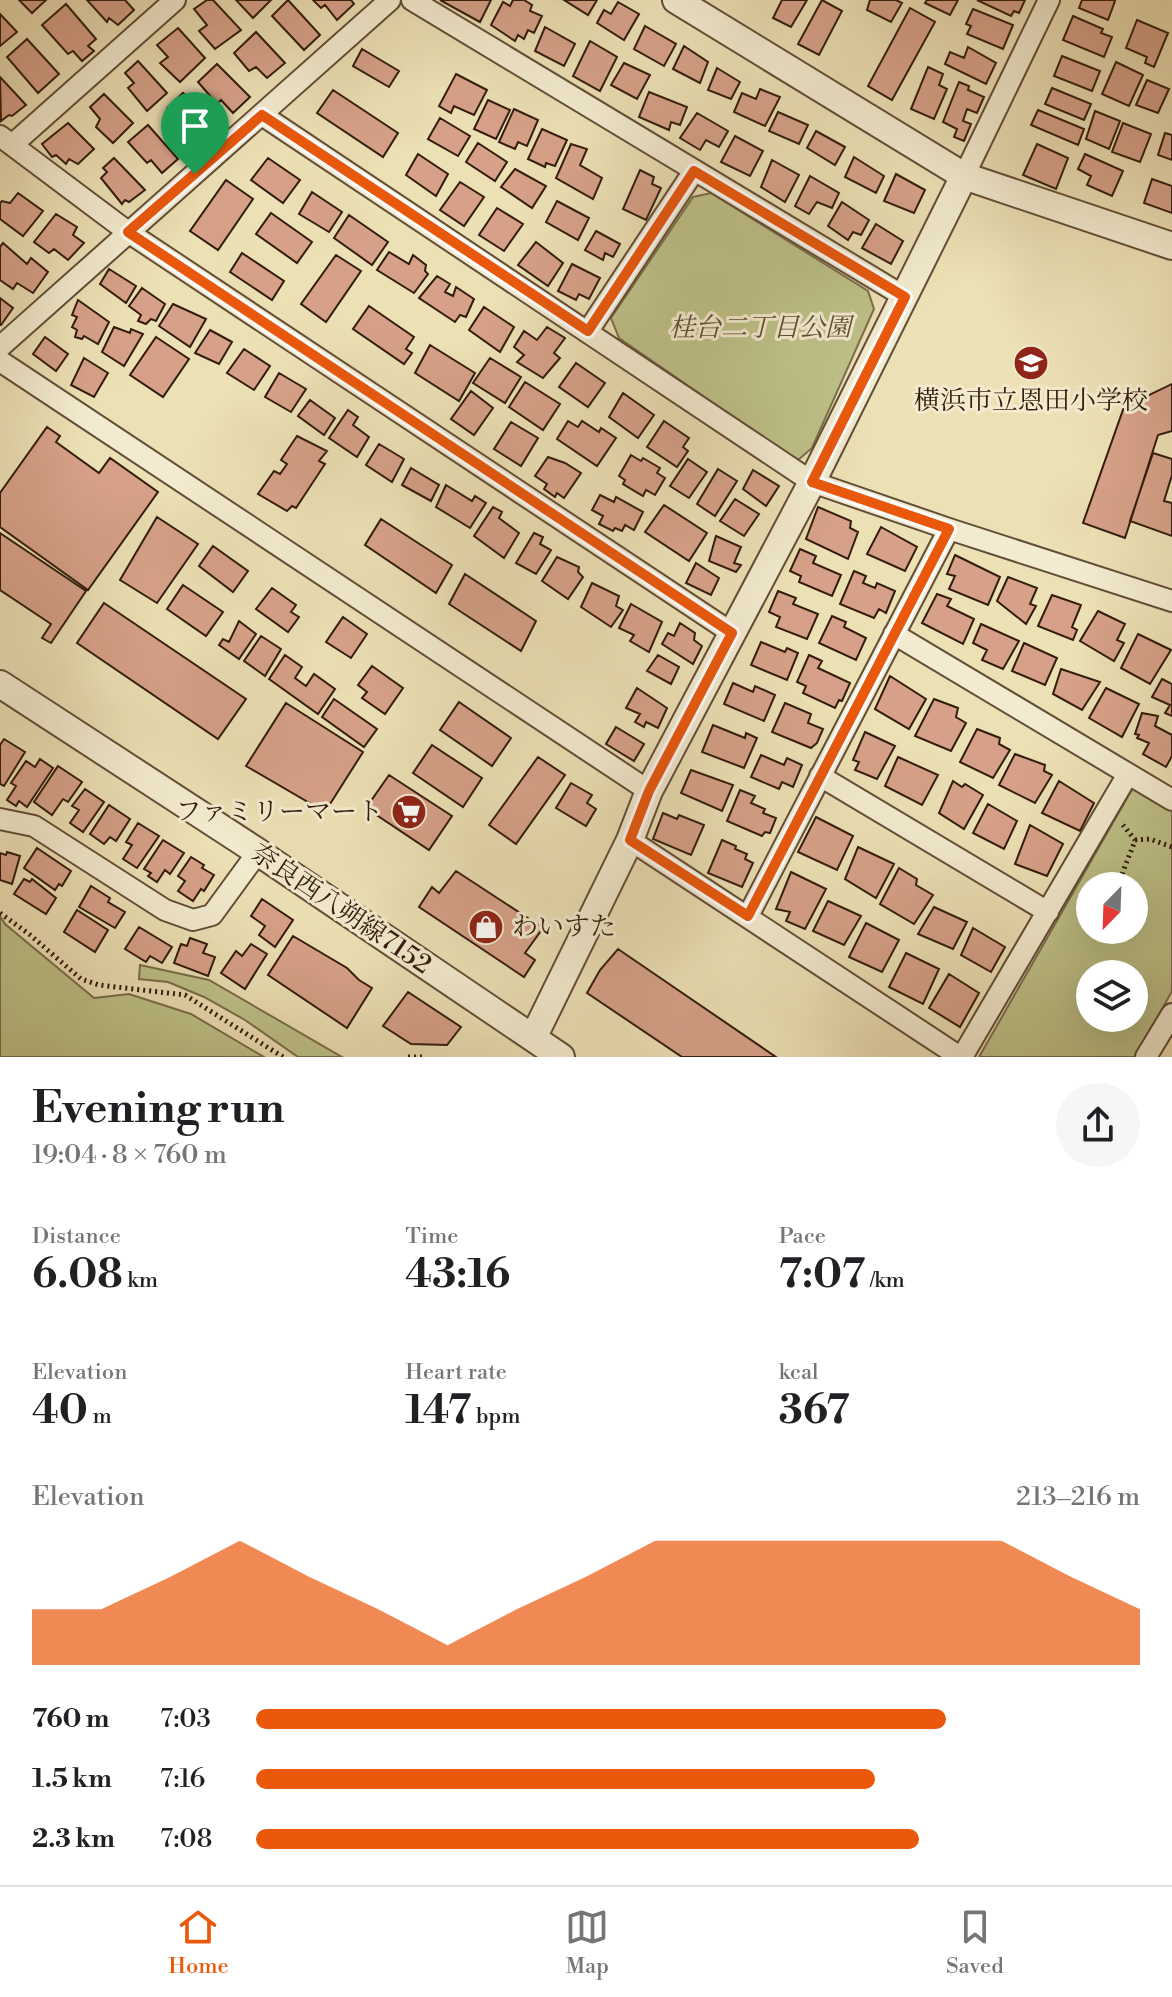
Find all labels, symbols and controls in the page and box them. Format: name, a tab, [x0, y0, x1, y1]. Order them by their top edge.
pin	[161, 92, 229, 174]
icon: arrive	[173, 104, 217, 148]
park label: 桂台二丁目公園	[669, 312, 855, 344]
school or university icon: 横浜市立恩田小学校	[1012, 344, 1050, 382]
place label: 横浜市立恩田小学校	[914, 385, 1148, 417]
supermarket icon: ファミリーマート	[390, 793, 428, 831]
place label: ファミリーマート	[176, 796, 383, 828]
street label: 奈良西八朔線7152	[245, 837, 437, 981]
north arrow	[1076, 872, 1148, 944]
map controls	[1076, 872, 1148, 1032]
shop icon: わいすた	[467, 908, 505, 946]
place label: わいすた	[512, 911, 616, 943]
button: layers	[1076, 960, 1148, 1032]
text: Evening run	[32, 1081, 285, 1136]
button: share	[1056, 1083, 1140, 1167]
text: 19:04 · 8 × 760 m	[32, 1139, 227, 1171]
text: Distance	[32, 1223, 121, 1250]
text: Time	[405, 1223, 458, 1250]
text: Pace	[779, 1223, 826, 1250]
text: 6.08	[32, 1250, 123, 1300]
text: 43:16	[405, 1250, 510, 1300]
text: 7:07	[779, 1250, 865, 1300]
text: km	[123, 1267, 158, 1294]
text: /km	[865, 1267, 905, 1294]
text: Elevation	[32, 1359, 127, 1386]
text: Heart rate	[405, 1359, 507, 1386]
text: kcal	[779, 1359, 819, 1386]
text: 40	[32, 1386, 88, 1436]
text: 147	[405, 1386, 471, 1436]
text: 367	[779, 1386, 850, 1436]
text: m	[88, 1403, 112, 1430]
text: bpm	[471, 1403, 520, 1430]
text: Elevation	[32, 1481, 145, 1513]
text: 213–216 m	[1016, 1481, 1140, 1513]
text: 760 m	[32, 1703, 109, 1735]
text: 7:03	[160, 1703, 211, 1735]
text: 1.5 km	[32, 1763, 112, 1795]
text: 7:16	[160, 1763, 205, 1795]
text: 2.3 km	[32, 1823, 115, 1855]
text: 7:08	[160, 1823, 212, 1855]
tab: Home	[168, 1905, 229, 1980]
tab: Map	[565, 1905, 609, 1980]
tab: Saved	[946, 1905, 1004, 1980]

